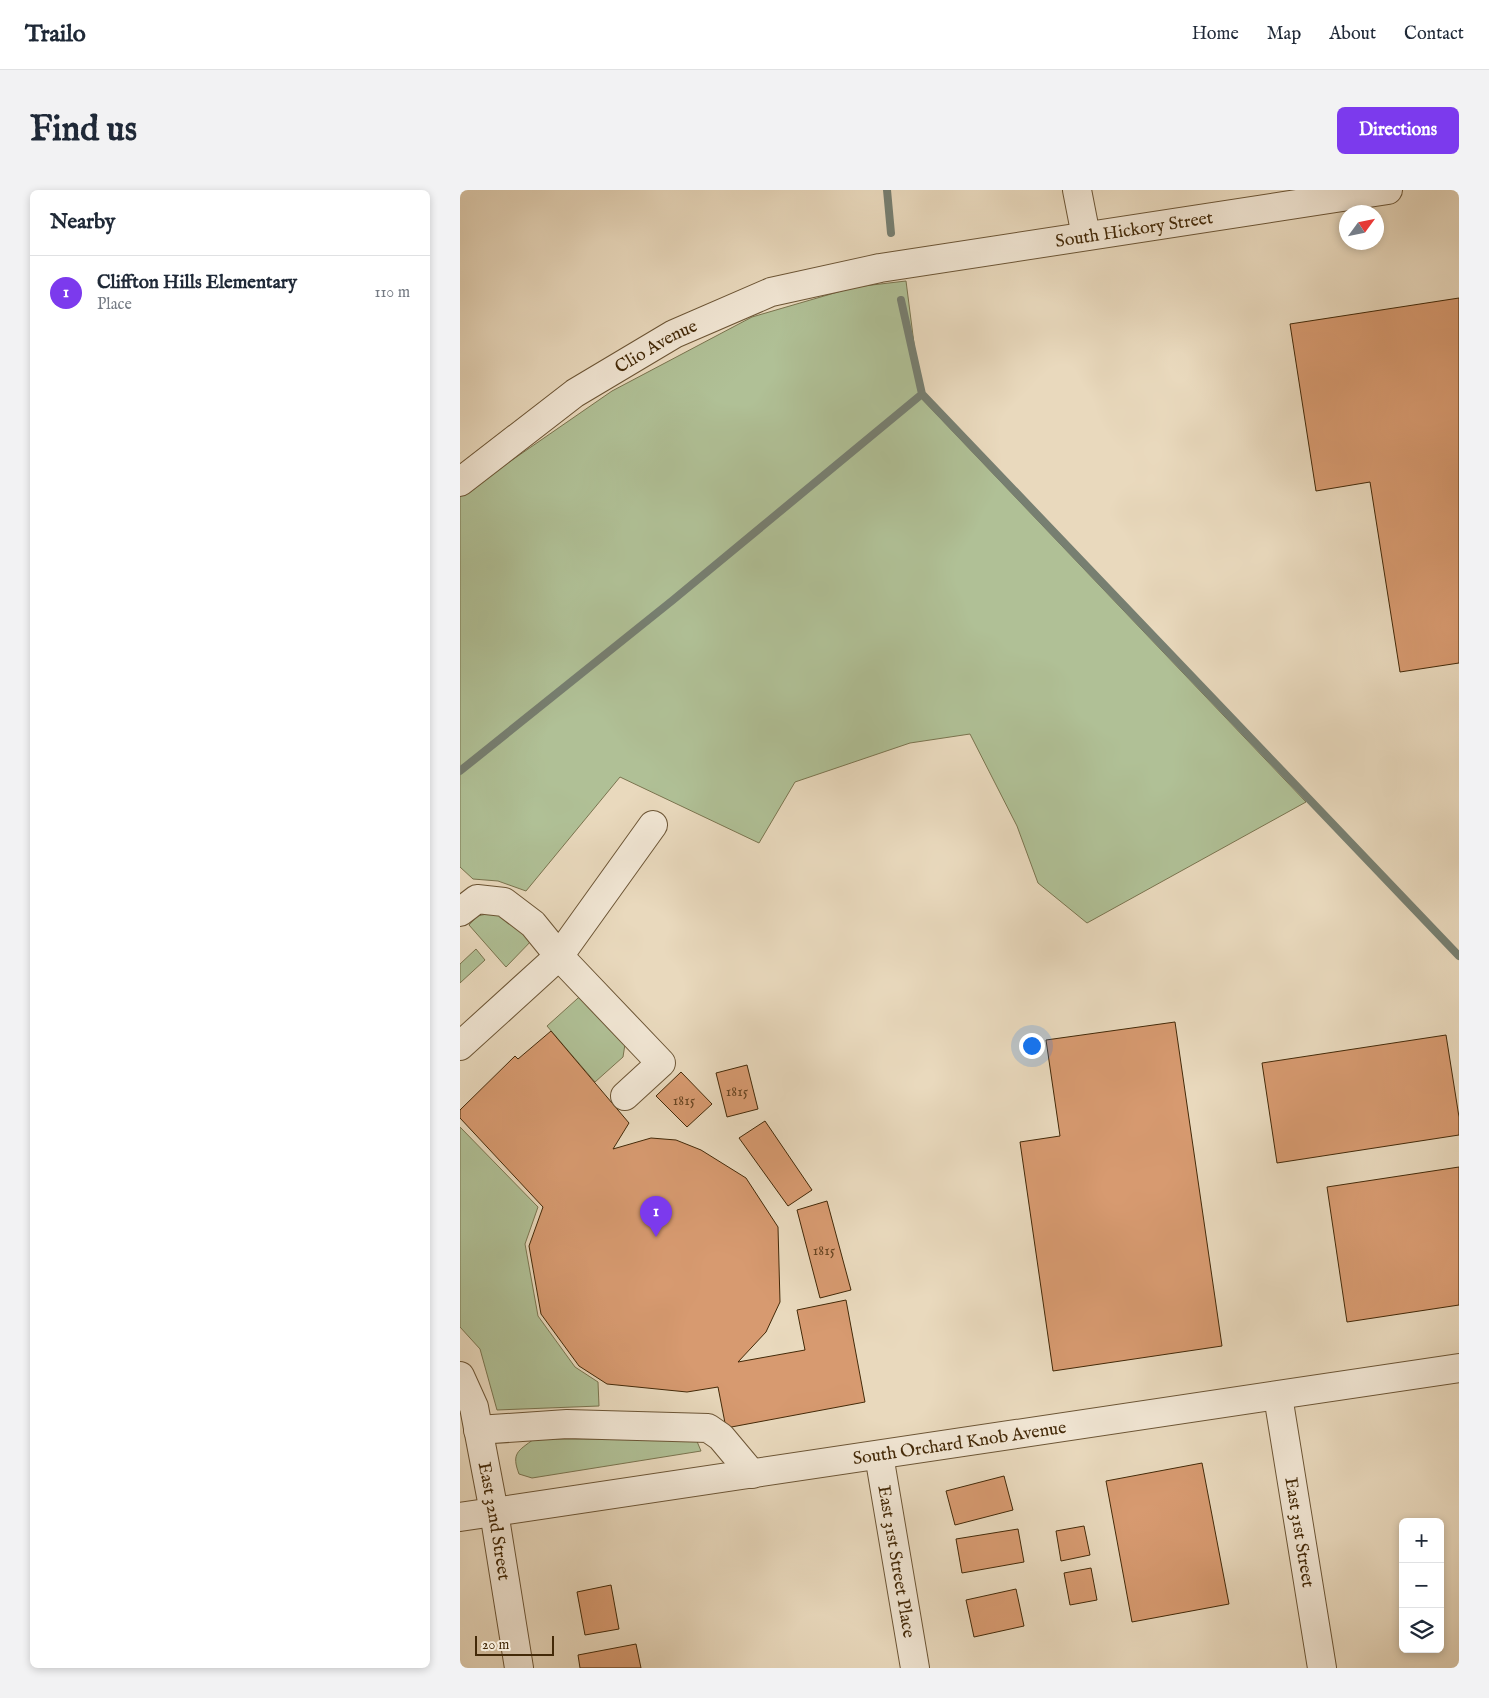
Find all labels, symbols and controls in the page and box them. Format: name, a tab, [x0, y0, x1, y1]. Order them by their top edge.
text: Trailo	[25, 19, 86, 50]
text: Home	[1192, 23, 1239, 46]
text: Map	[1267, 23, 1301, 46]
text: About	[1329, 23, 1376, 46]
text: Contact	[1404, 23, 1464, 46]
button: Directions	[1337, 107, 1459, 154]
text: Find us	[30, 108, 137, 153]
north arrow	[1339, 205, 1384, 250]
street label: South Hickory Street	[1054, 207, 1215, 254]
text: Nearby	[50, 209, 115, 236]
text: Cliffton Hills Elementary	[97, 271, 297, 295]
text: 1	[63, 283, 69, 303]
text: 110 m	[374, 283, 410, 303]
text: Place	[97, 295, 132, 315]
street label: Clio Avenue	[611, 315, 701, 380]
your location	[1019, 1033, 1045, 1059]
house number: 1815	[726, 1082, 749, 1101]
house number: 1815	[673, 1091, 696, 1110]
pin: 1	[640, 1196, 672, 1237]
house number: 1815	[813, 1241, 836, 1260]
street label: South Orchard Knob Avenue	[851, 1417, 1068, 1471]
street label: East 32nd Street	[472, 1460, 515, 1582]
street label: East 31st Street	[1278, 1476, 1319, 1589]
street label: East 31st Street Place	[871, 1484, 920, 1640]
map controls	[1399, 1518, 1444, 1653]
button: +	[1399, 1518, 1444, 1563]
button: −	[1399, 1563, 1444, 1608]
button: layers	[1399, 1608, 1444, 1653]
scale bar	[475, 1633, 554, 1656]
text: 20 m	[482, 1636, 509, 1654]

